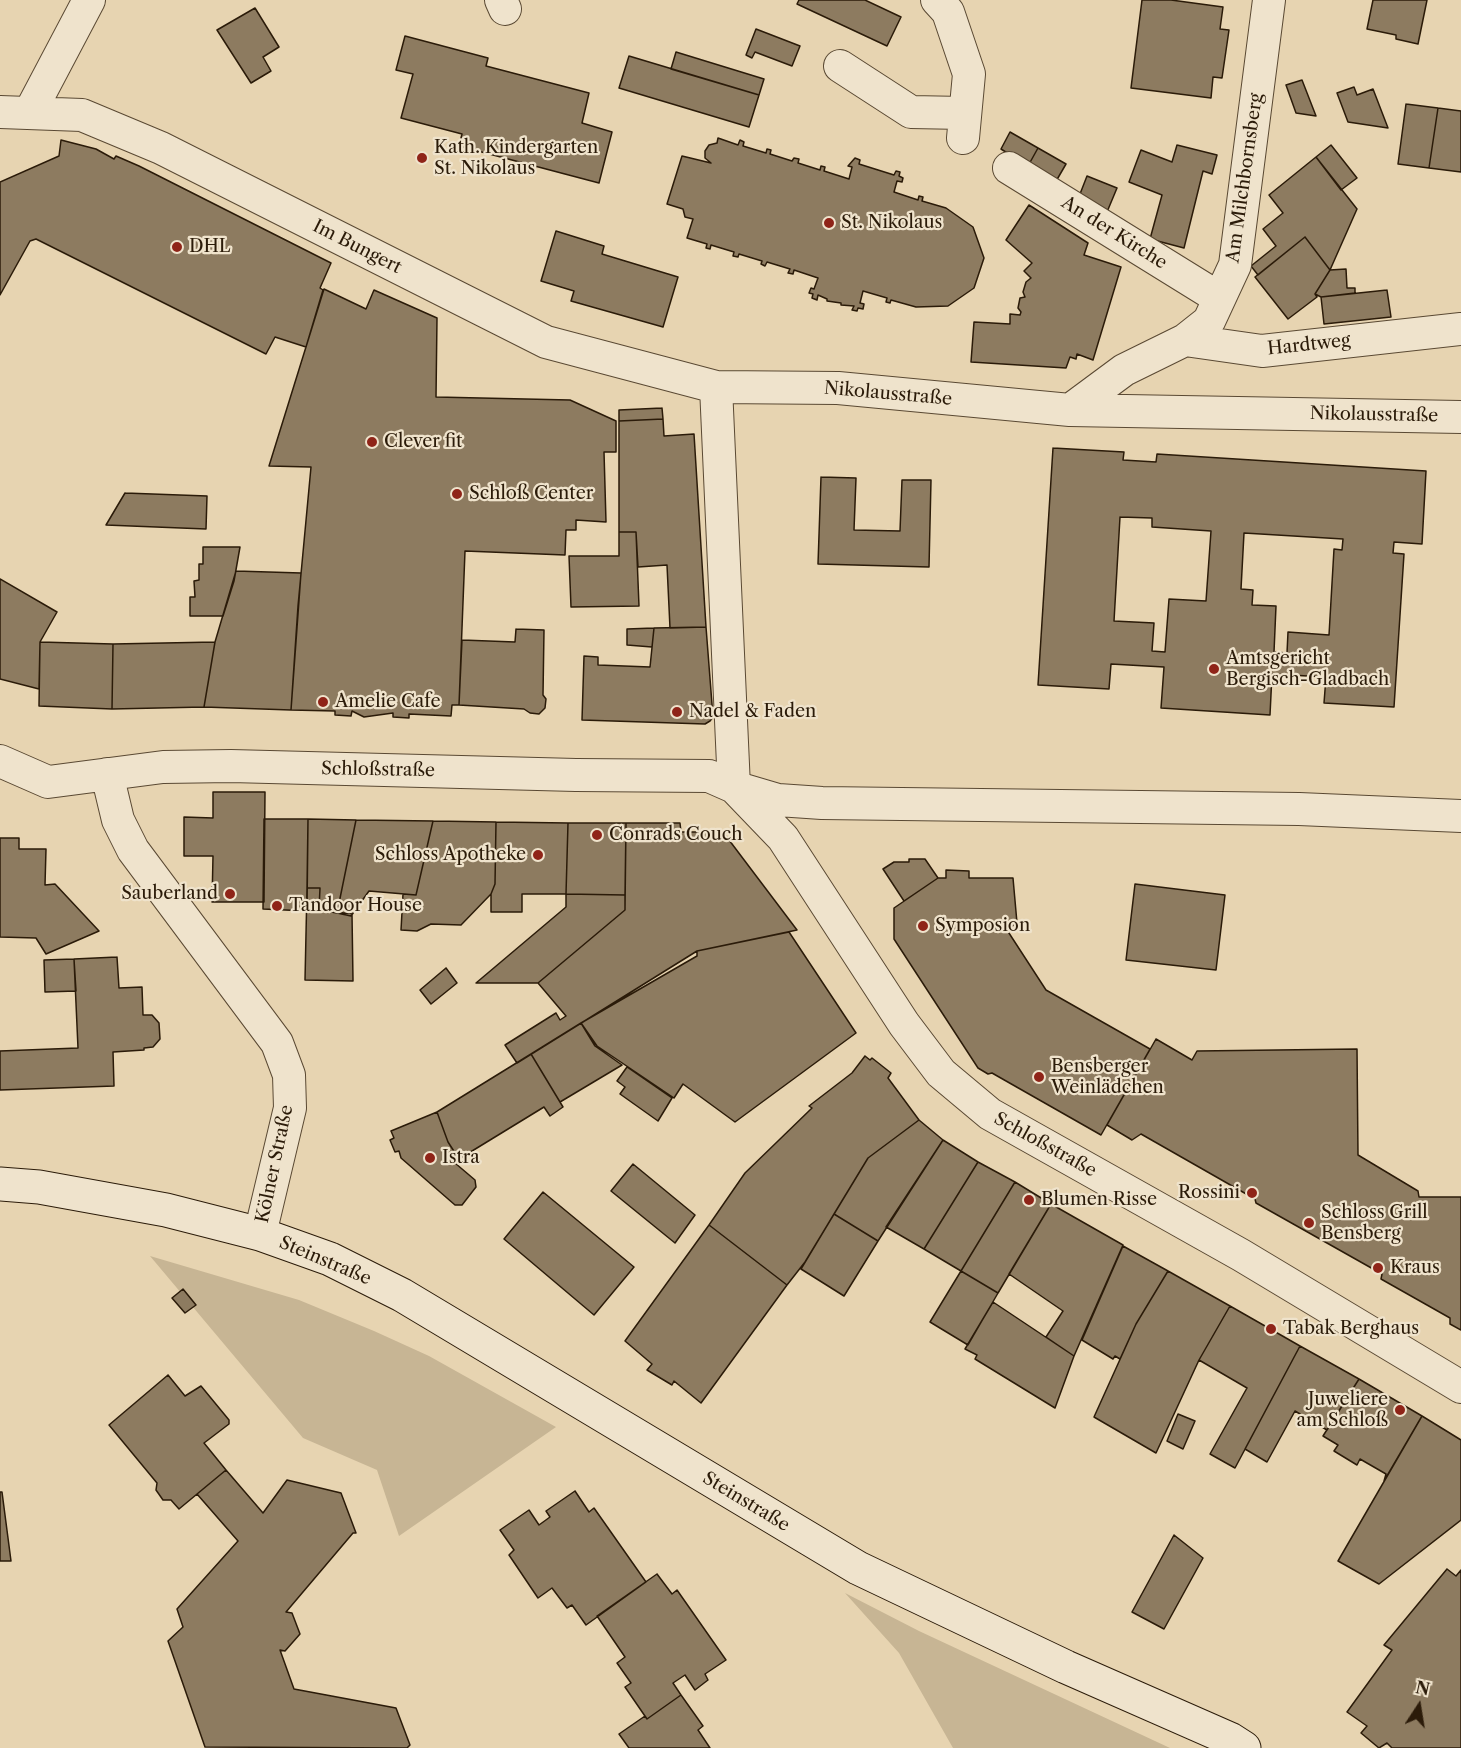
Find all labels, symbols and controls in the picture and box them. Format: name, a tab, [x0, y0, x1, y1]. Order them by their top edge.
street label: Am Milchbornsberg	[1222, 92, 1268, 264]
place label: Kath. Kindergarten St. Nikolaus	[434, 137, 598, 180]
marker: Kath. Kindergarten St. Nikolaus	[415, 151, 429, 165]
street label: An der Kirche	[1057, 192, 1171, 274]
place label: St. Nikolaus	[841, 212, 942, 234]
street label: Im Bungert	[309, 215, 405, 279]
marker: St. Nikolaus	[822, 216, 836, 230]
place label: DHL	[189, 236, 231, 258]
marker: DHL	[170, 240, 184, 254]
street label: Hardtweg	[1266, 330, 1352, 360]
street label: Nikolausstraße	[823, 378, 953, 410]
street label: Nikolausstraße	[1310, 403, 1438, 427]
place label: Clever fit	[384, 431, 462, 453]
marker: Clever fit	[365, 435, 379, 449]
place label: Schloß Center	[469, 483, 593, 505]
marker: Schloß Center	[450, 487, 464, 501]
place label: Amtsgericht Bergisch-Gladbach	[1226, 648, 1389, 690]
marker: Amtsgericht Bergisch-Gladbach	[1207, 662, 1221, 676]
place label: Amelie Cafe	[335, 691, 441, 713]
marker: Amelie Cafe	[316, 695, 330, 709]
place label: Nadel & Faden	[689, 701, 816, 723]
marker: Nadel & Faden	[670, 705, 684, 719]
street label: Schloßstraße	[321, 758, 435, 782]
place label: Conrads Couch	[609, 824, 742, 846]
marker: Conrads Couch	[590, 828, 604, 842]
place label: Schloss Apotheke	[375, 844, 526, 866]
marker: Schloss Apotheke	[531, 848, 545, 862]
place label: Sauberland	[121, 883, 218, 905]
marker: Sauberland	[223, 887, 237, 901]
place label: Tandoor House	[289, 895, 422, 917]
marker: Tandoor House	[270, 899, 284, 913]
place label: Symposion	[935, 915, 1030, 937]
marker: Symposion	[916, 919, 930, 933]
place label: Bensberger Weinlädchen	[1051, 1056, 1164, 1098]
marker: Bensberger Weinlädchen	[1032, 1070, 1046, 1084]
street label: Kölner Straße	[252, 1103, 298, 1225]
street label: Schloßstraße	[990, 1108, 1100, 1182]
place label: Istra	[442, 1147, 480, 1169]
marker: Istra	[423, 1151, 437, 1165]
place label: Rossini	[1178, 1182, 1240, 1204]
marker: Rossini	[1245, 1186, 1259, 1200]
place label: Blumen Risse	[1041, 1189, 1157, 1211]
marker: Blumen Risse	[1022, 1193, 1036, 1207]
place label: Schloss Grill Bensberg	[1321, 1202, 1428, 1244]
marker: Schloss Grill Bensberg	[1302, 1216, 1316, 1230]
street label: Steinstraße	[276, 1232, 374, 1290]
place label: Kraus	[1390, 1257, 1440, 1279]
marker: Kraus	[1371, 1261, 1385, 1275]
place label: Tabak Berghaus	[1283, 1318, 1419, 1340]
marker: Tabak Berghaus	[1264, 1322, 1278, 1336]
place label: Juweliere am Schloß	[1297, 1389, 1388, 1432]
marker: Juweliere am Schloß	[1393, 1403, 1407, 1417]
street label: Steinstraße	[699, 1468, 793, 1536]
north arrow	[1389, 1676, 1449, 1736]
text: N	[1414, 1677, 1432, 1700]

